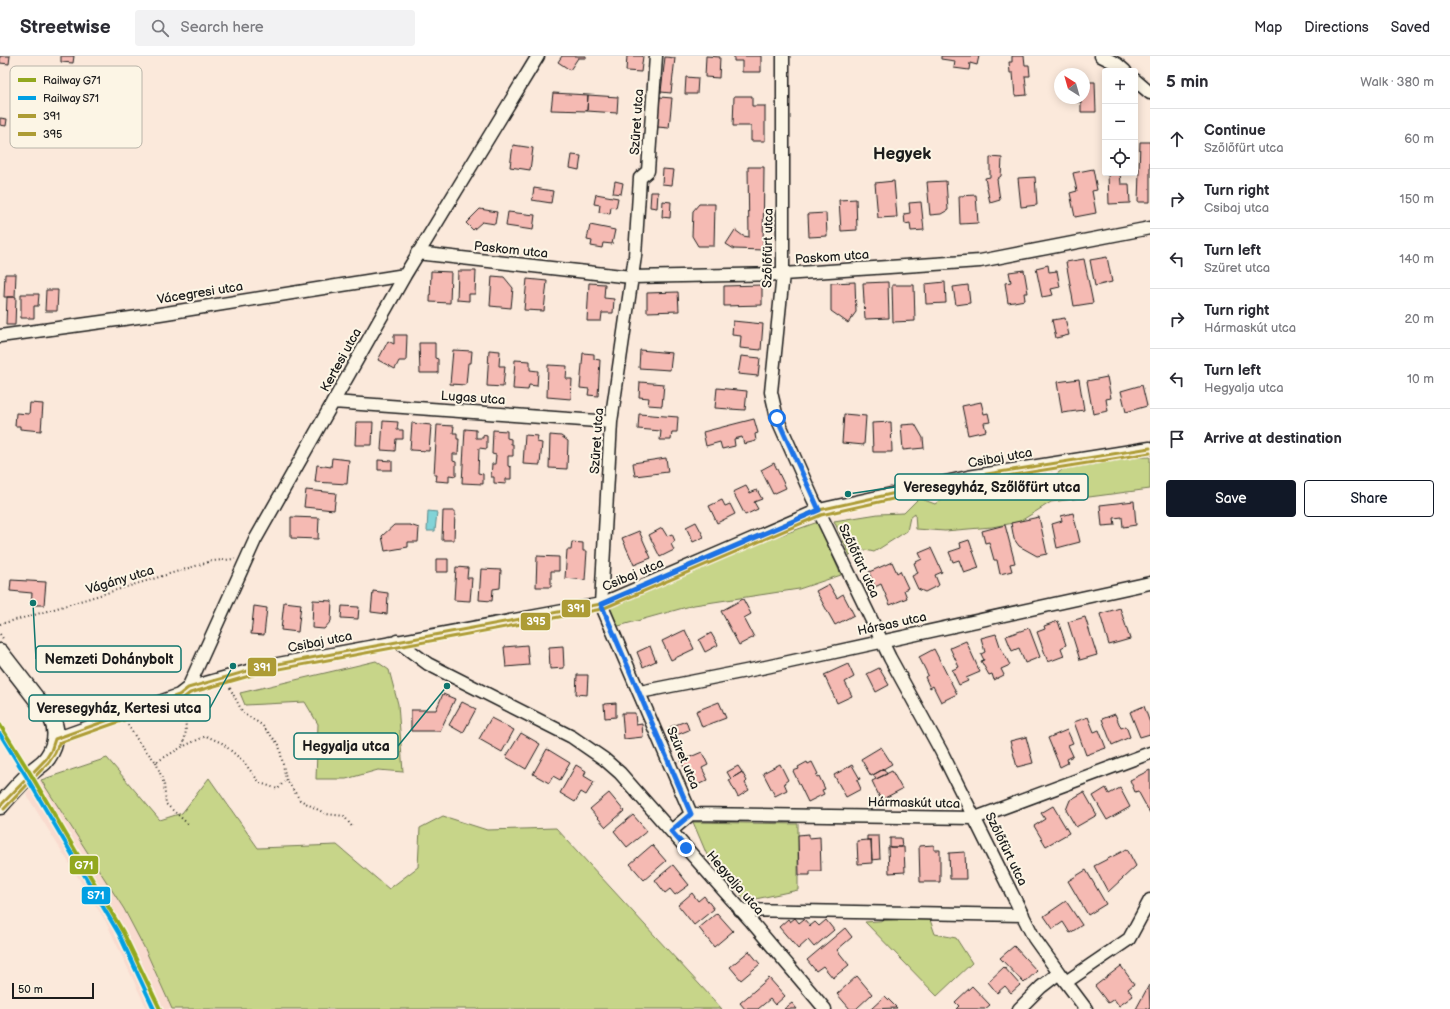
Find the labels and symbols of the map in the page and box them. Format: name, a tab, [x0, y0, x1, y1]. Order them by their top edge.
legend	[10, 66, 142, 148]
north arrow	[1054, 68, 1090, 104]
text: Railway G71	[43, 74, 101, 87]
street label: Szüret utca	[627, 88, 647, 156]
text: Railway S71	[43, 92, 99, 105]
text: 391	[43, 110, 60, 123]
text: 395	[43, 128, 62, 141]
district label: Hegyek	[873, 144, 931, 164]
street label: Szőlőfürt utca	[759, 208, 777, 288]
street label: Paskom utca	[473, 238, 549, 262]
street label: Paskom utca	[794, 246, 870, 268]
street label: Vácegresi utca	[156, 278, 244, 308]
street label: Kertesi utca	[317, 325, 365, 395]
street label: Lugas utca	[440, 388, 506, 408]
street label: Szüret utca	[587, 407, 607, 475]
route start	[768, 409, 786, 427]
street label: Csibaj utca	[967, 444, 1033, 472]
callout: Veresegyház, Szőlőfürt utca	[895, 474, 1088, 500]
text: Veresegyház, Szőlőfürt utca	[904, 479, 1080, 496]
street label: Szőlőfürt utca	[835, 522, 883, 600]
street label: Csibaj utca	[600, 555, 666, 595]
street label: Vágány utca	[84, 562, 156, 598]
line badge: 391	[561, 599, 591, 618]
text: 391	[567, 602, 585, 615]
street label: Hársas utca	[856, 609, 928, 639]
line badge: 395	[520, 612, 551, 631]
text: 395	[526, 615, 546, 628]
street label: Csibaj utca	[287, 628, 353, 656]
callout: Nemzeti Dohánybolt	[36, 646, 181, 672]
text: Nemzeti Dohánybolt	[44, 651, 174, 668]
line badge: 391	[247, 657, 277, 677]
text: 391	[253, 661, 271, 674]
callout: Veresegyház, Kertesi utca	[29, 695, 210, 721]
text: Veresegyház, Kertesi utca	[36, 700, 202, 717]
street label: Szüret utca	[663, 724, 703, 792]
callout: Hegyalja utca	[294, 733, 398, 759]
text: Hegyalja utca	[302, 738, 390, 755]
street label: Hármaskút utca	[868, 794, 960, 812]
street label: Szőlőfürt utca	[981, 810, 1031, 888]
route end	[677, 839, 695, 857]
street label: Hegyalja utca	[703, 848, 767, 918]
line badge: G71	[69, 855, 99, 875]
text: G71	[75, 859, 93, 872]
line badge: S71	[81, 886, 111, 905]
text: S71	[87, 889, 105, 902]
scale bar	[12, 981, 94, 1000]

